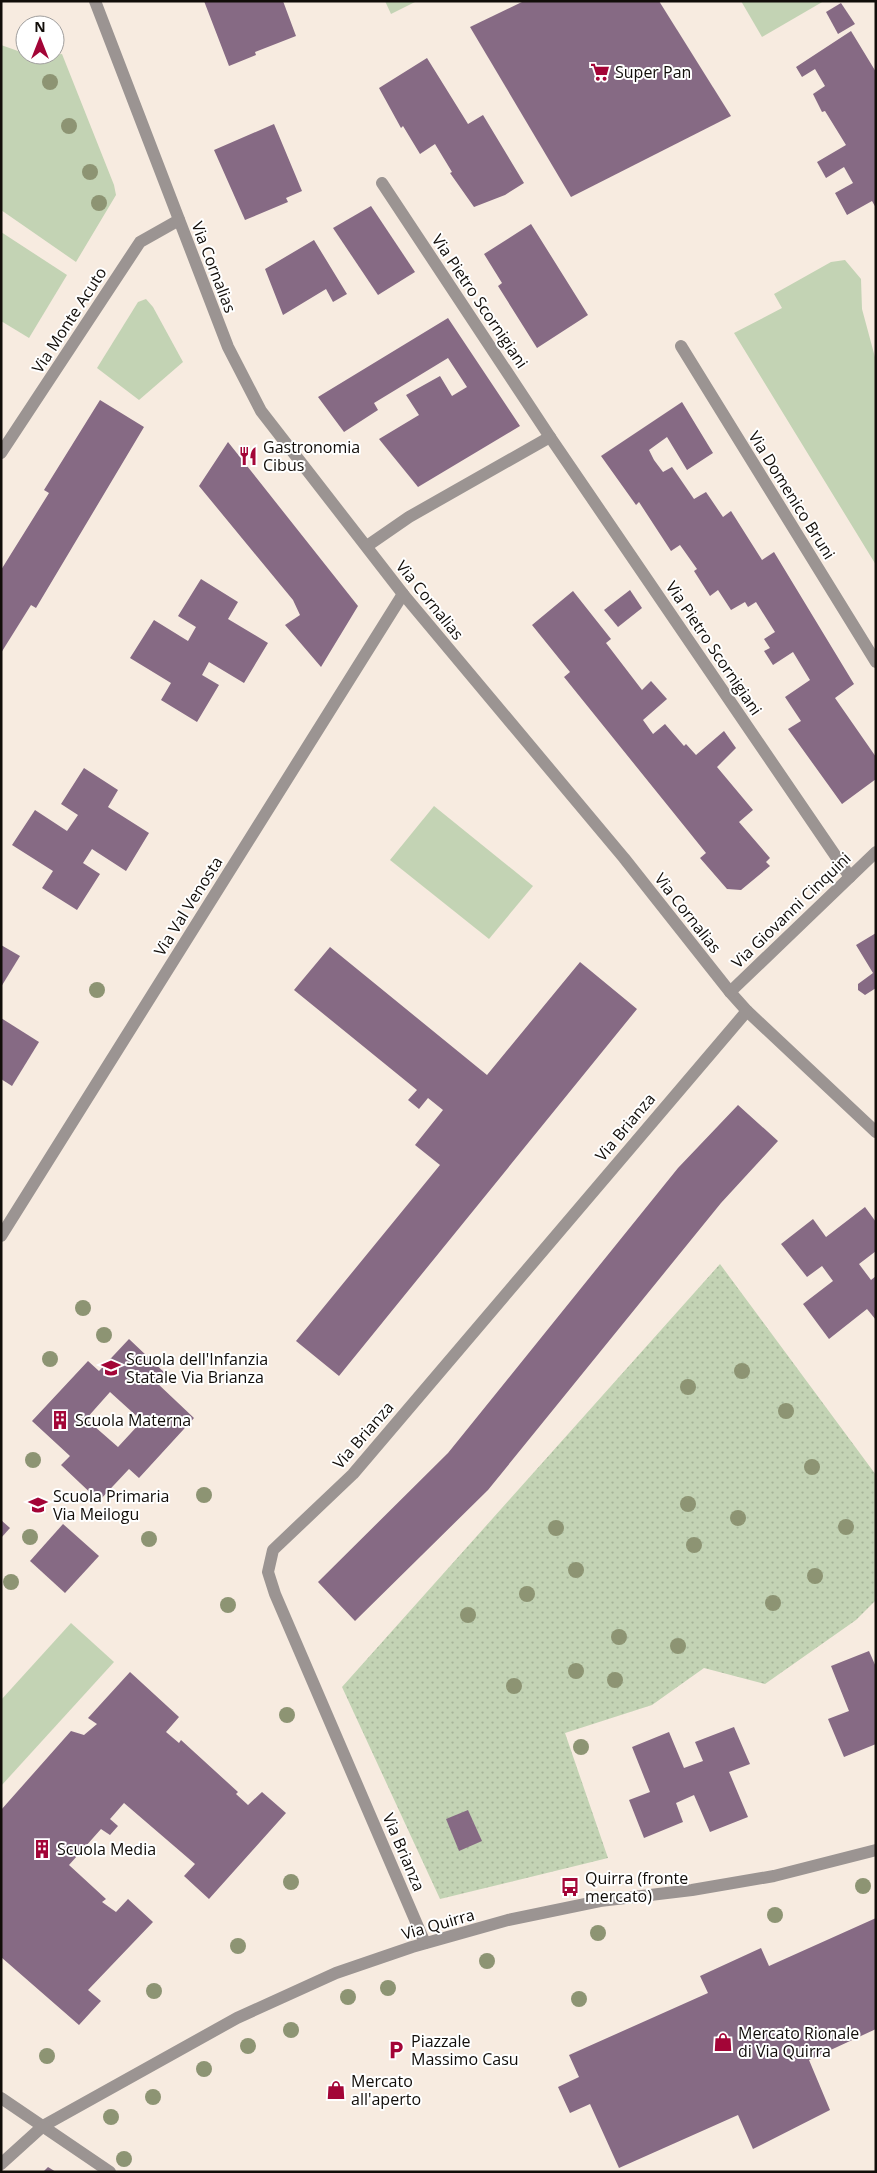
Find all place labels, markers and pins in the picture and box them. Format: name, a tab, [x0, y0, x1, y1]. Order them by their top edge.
supermarket icon: Super Pan	[589, 61, 611, 83]
place label: Super Pan	[615, 61, 691, 83]
place label: Gastronomia Cibus	[263, 436, 360, 476]
restaurant icon: Gastronomia Cibus	[237, 445, 259, 467]
place label: Scuola dell'Infanzia Statale Via Brianza	[126, 1348, 268, 1388]
school or university icon: Scuola dell'Infanzia Statale Via Brianza	[100, 1357, 122, 1379]
building icon: Scuola Materna	[49, 1409, 71, 1431]
place label: Scuola Materna	[75, 1409, 191, 1431]
place label: Scuola Primaria Via Meilogu	[53, 1485, 169, 1525]
school or university icon: Scuola Primaria Via Meilogu	[27, 1494, 49, 1516]
building icon: Scuola Media	[31, 1838, 53, 1860]
place label: Scuola Media	[57, 1838, 156, 1860]
place label: Quirra (fronte mercato)	[585, 1867, 688, 1907]
bus stop icon: Quirra (fronte mercato)	[559, 1876, 581, 1898]
place label: Mercato Rionale di Via Quirra	[738, 2022, 859, 2062]
place label: Piazzale Massimo Casu	[411, 2030, 519, 2070]
shop icon: Mercato Rionale di Via Quirra	[712, 2031, 734, 2053]
parking icon: Piazzale Massimo Casu	[385, 2039, 407, 2061]
place label: Mercato all'aperto	[351, 2070, 421, 2110]
shop icon: Mercato all'aperto	[325, 2079, 347, 2101]

